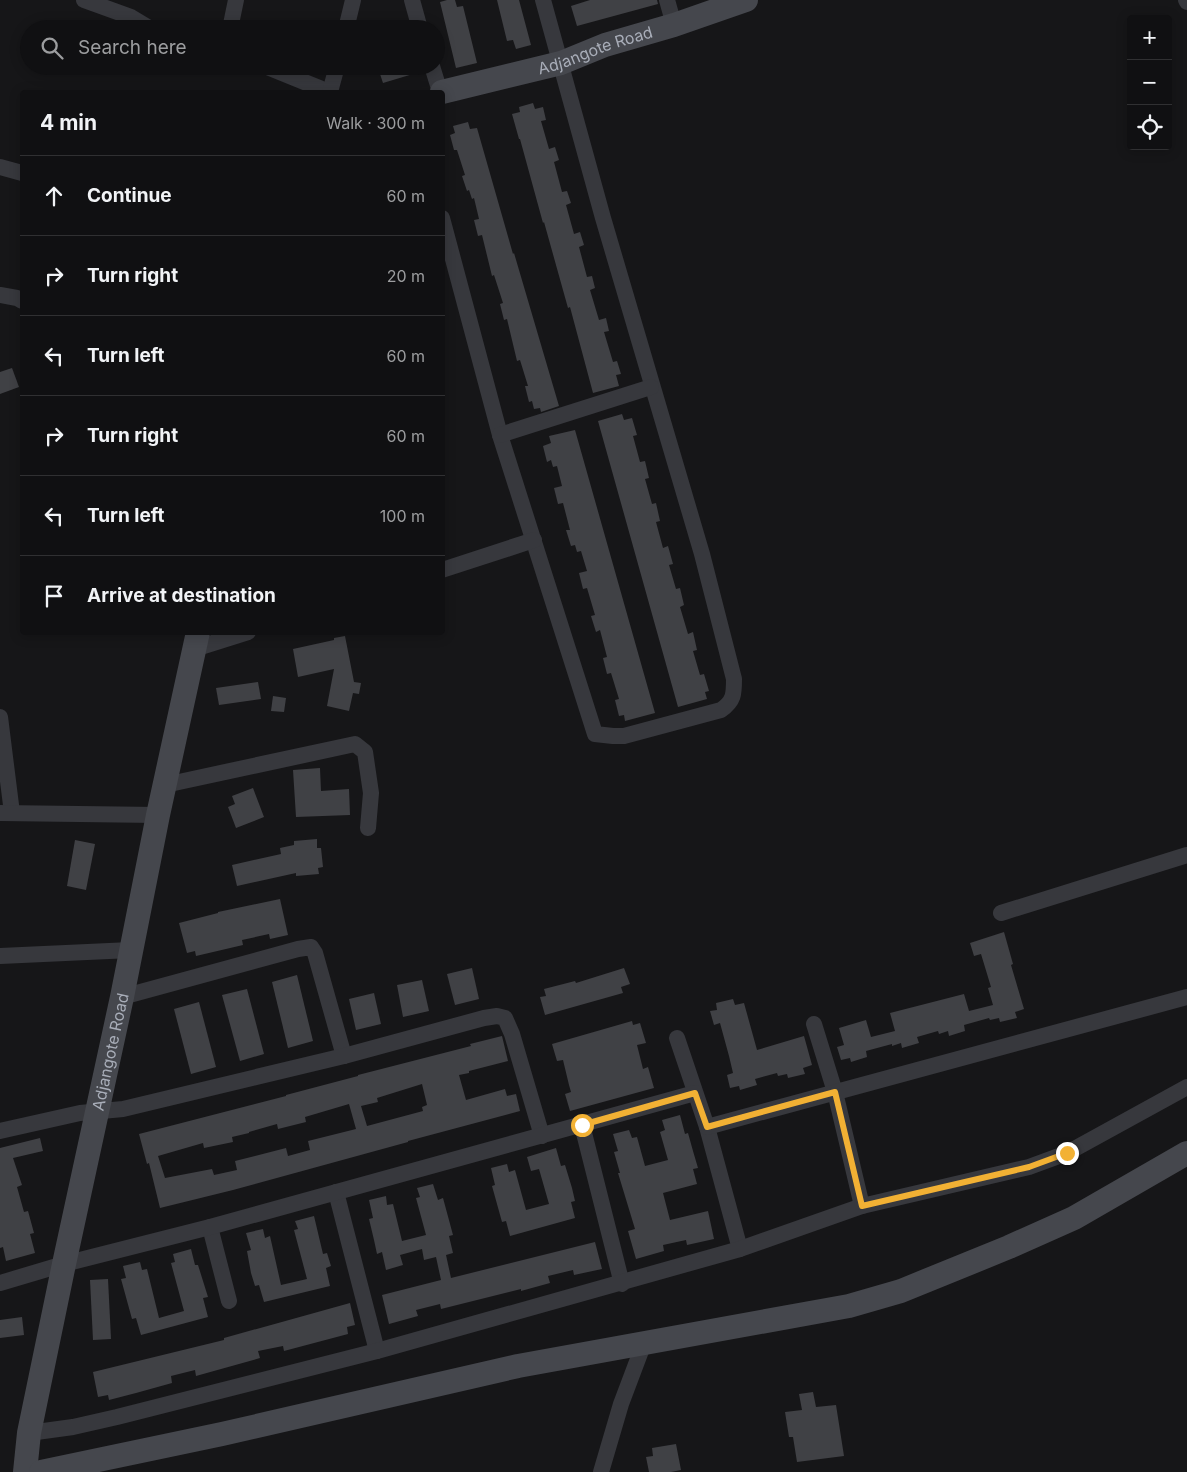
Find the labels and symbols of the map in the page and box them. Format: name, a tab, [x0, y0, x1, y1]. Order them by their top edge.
street label: Adjangote Road	[536, 22, 655, 78]
street label: Adjangote Road	[88, 991, 133, 1113]
route start	[571, 1114, 594, 1137]
route end	[1056, 1142, 1079, 1165]

